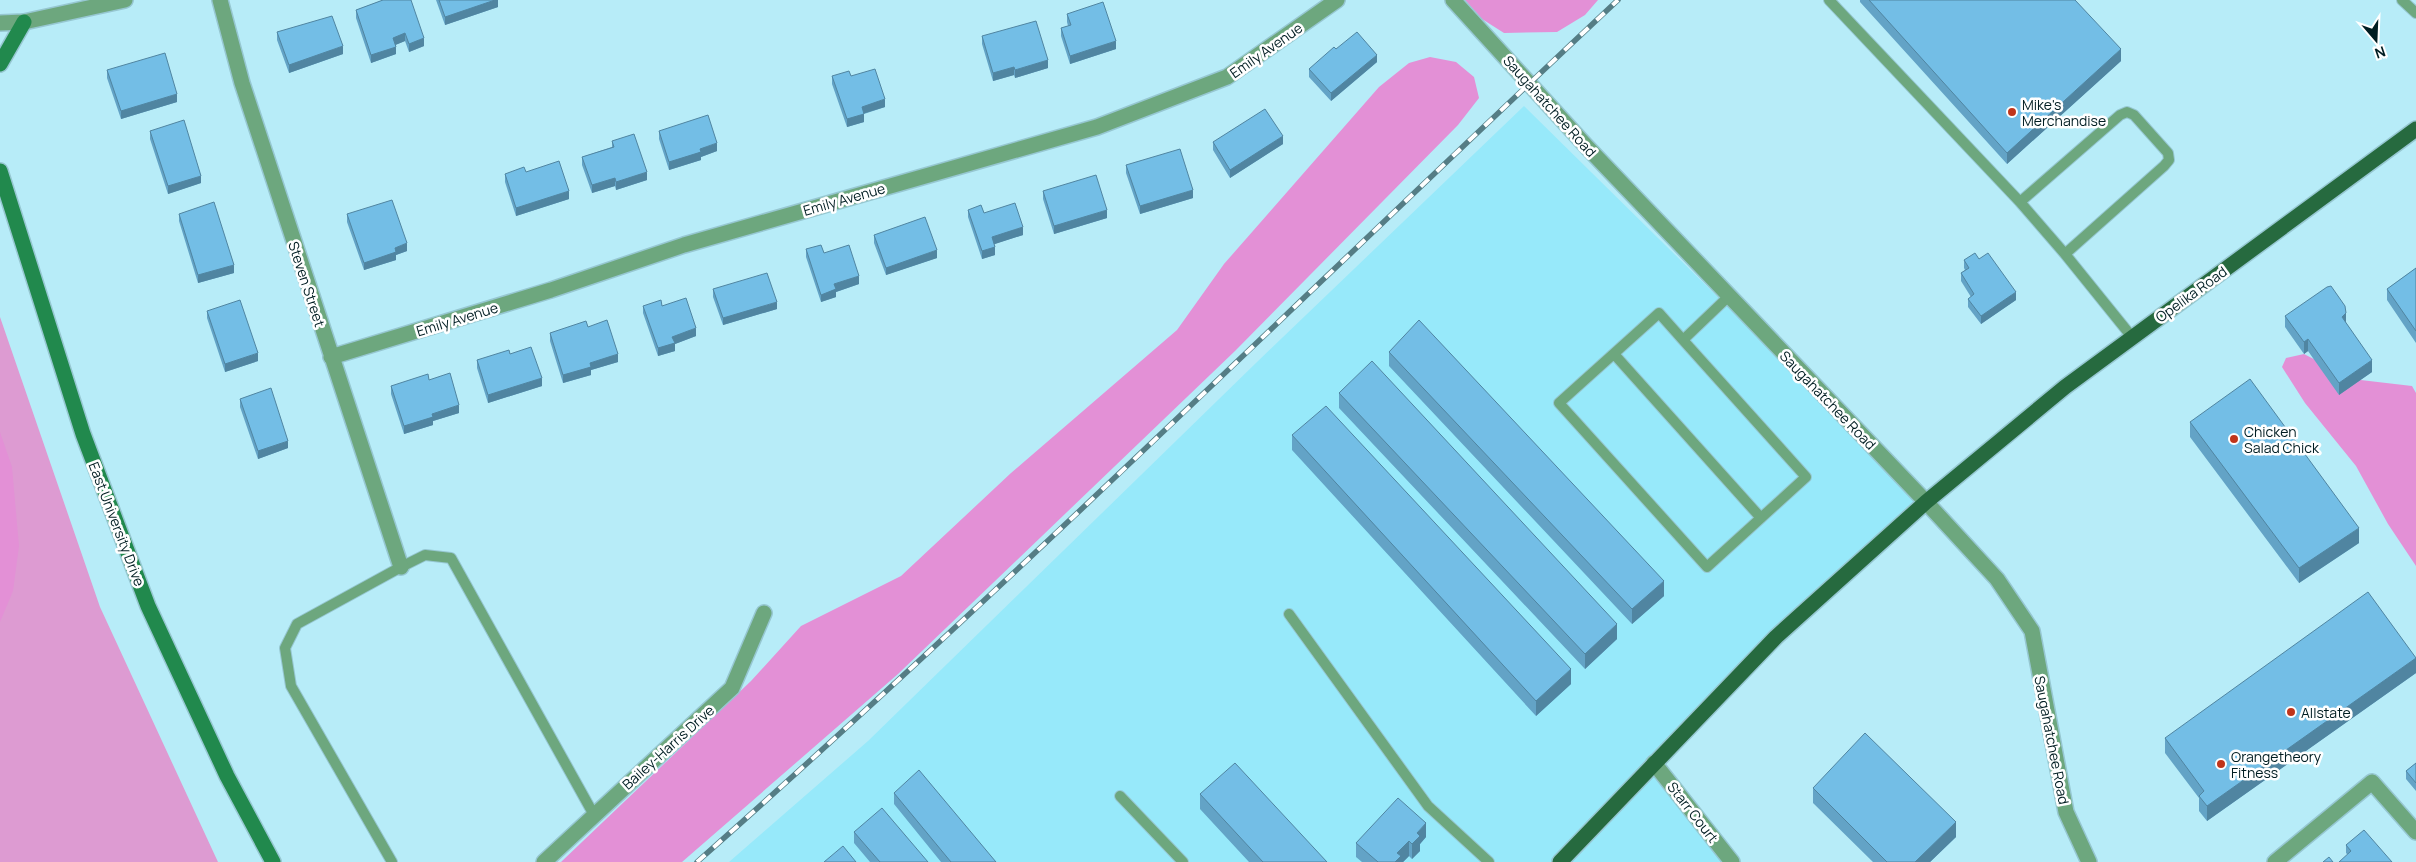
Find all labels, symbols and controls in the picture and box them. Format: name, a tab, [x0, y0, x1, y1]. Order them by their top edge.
north arrow	[2351, 15, 2401, 65]
street label: Emily Avenue	[1226, 18, 1306, 82]
text: N	[2373, 42, 2388, 63]
street label: Saugahatchee Road	[1499, 51, 1601, 161]
place label: Mike's Merchandise	[2022, 95, 2106, 130]
marker: Mike's Merchandise	[2006, 106, 2018, 118]
street label: Emily Avenue	[801, 178, 887, 220]
street label: Steven Street	[284, 239, 330, 330]
street label: Opelika Road	[2152, 262, 2230, 326]
street label: Emily Avenue	[414, 298, 500, 340]
street label: Saugahatchee Road	[1776, 346, 1880, 454]
place label: Chicken Salad Chick	[2244, 422, 2320, 457]
marker: Chicken Salad Chick	[2228, 433, 2240, 445]
street label: East University Drive	[85, 459, 149, 589]
street label: Saugahatchee Road	[2030, 674, 2074, 806]
street label: Bailey-Harris Drive	[618, 701, 718, 793]
place label: Allstate	[2301, 703, 2351, 722]
marker: Allstate	[2285, 706, 2297, 718]
place label: Orangetheory Fitness	[2231, 747, 2322, 782]
marker: Orangetheory Fitness	[2215, 758, 2227, 770]
street label: Starr Court	[1663, 778, 1723, 847]

